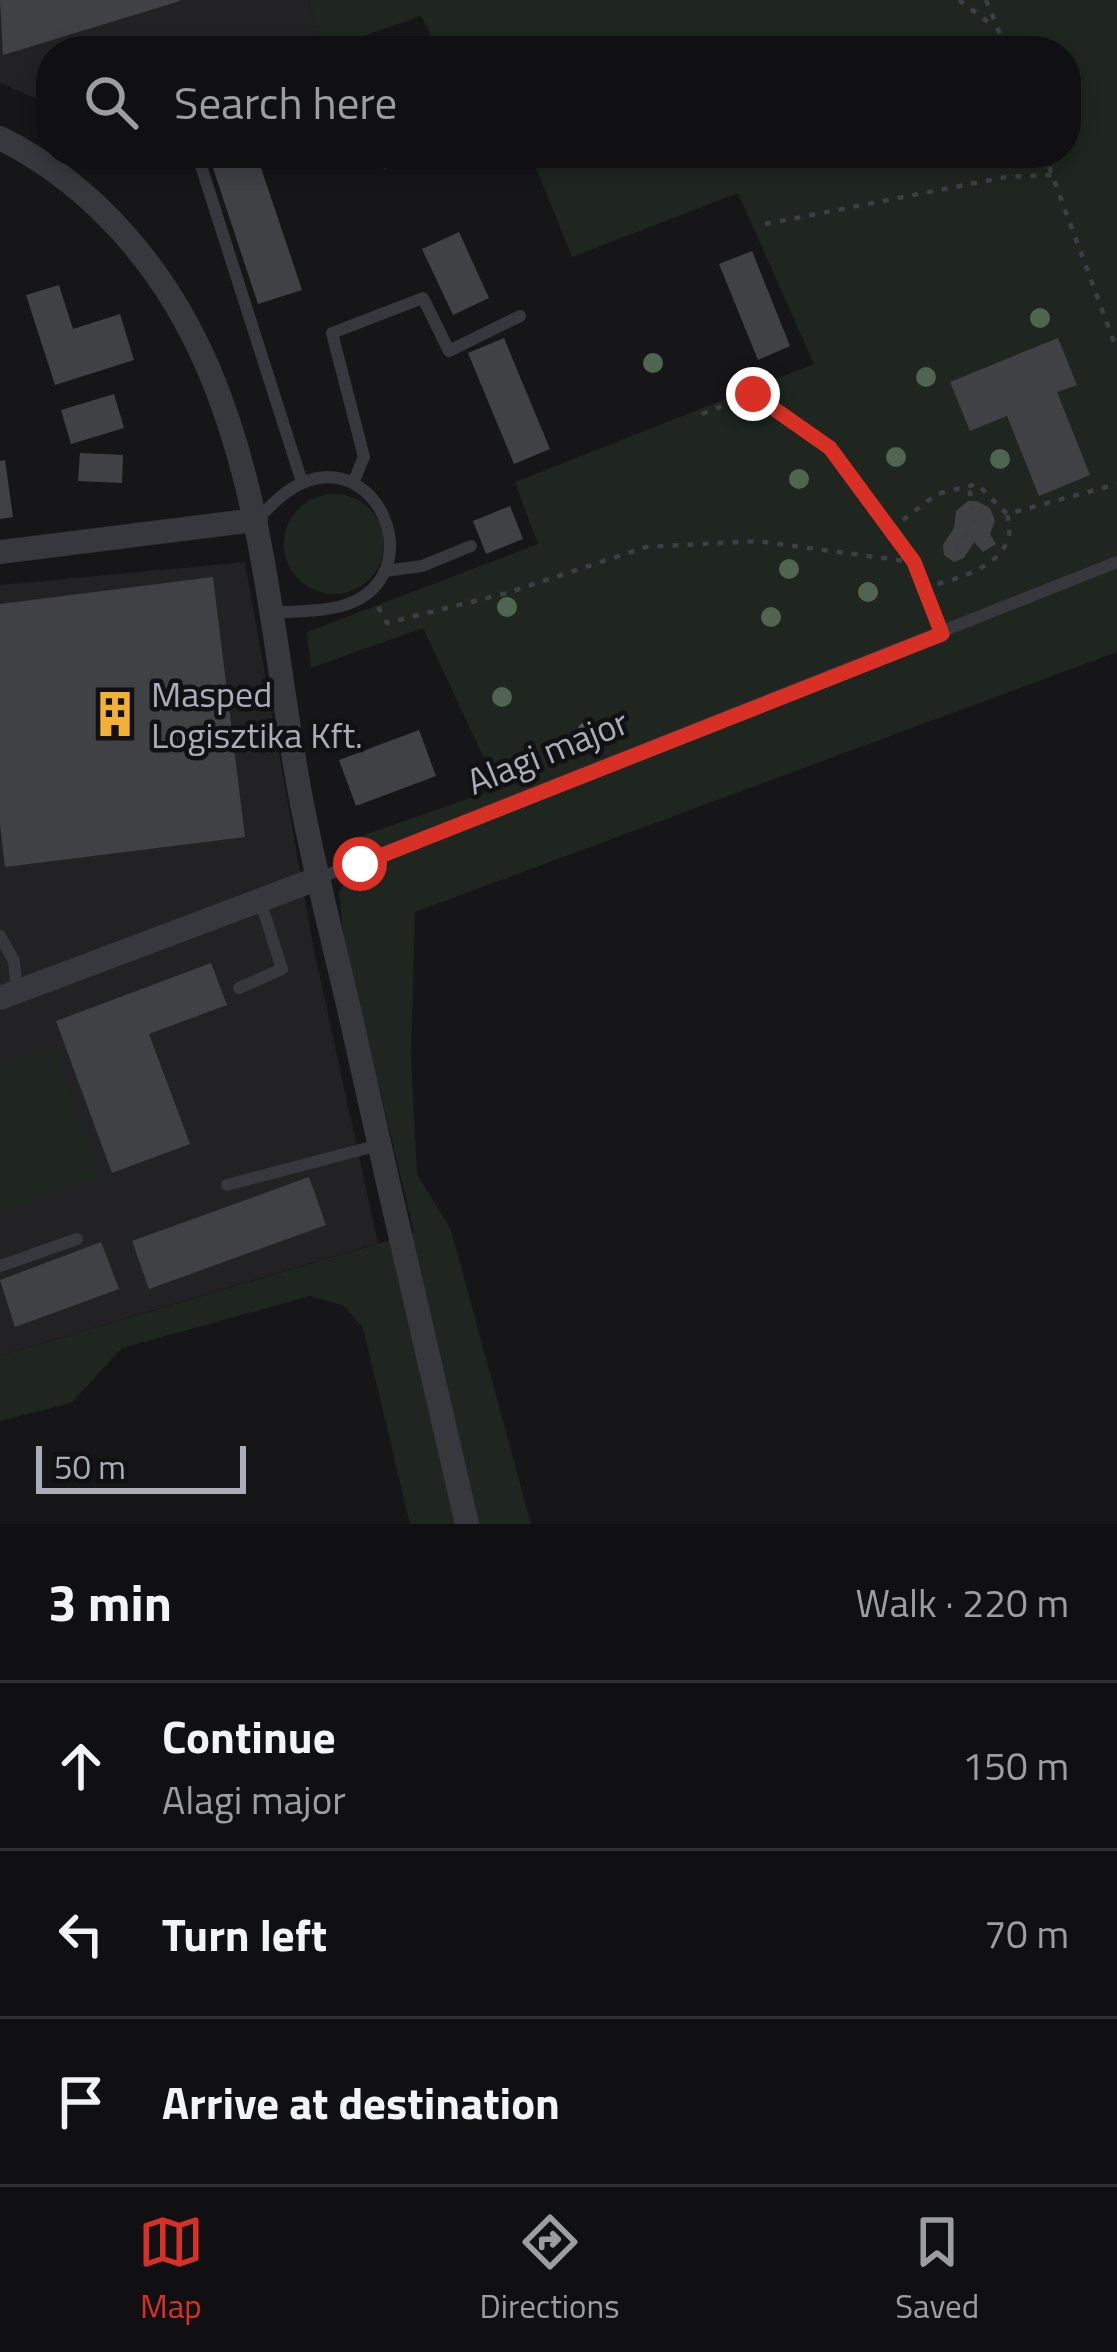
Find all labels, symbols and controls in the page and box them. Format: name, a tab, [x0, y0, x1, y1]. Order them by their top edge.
search box	[36, 36, 1081, 168]
text: Search here	[174, 68, 397, 136]
icon: search	[78, 69, 144, 135]
route end	[726, 367, 780, 421]
place label: Masped Logisztika Kft.	[151, 666, 363, 762]
building icon: Masped Logisztika Kft.	[90, 689, 140, 739]
street label: Alagi major	[458, 694, 636, 808]
route start	[333, 837, 387, 891]
scale bar	[36, 1440, 246, 1493]
text: 50 m	[54, 1442, 126, 1492]
text: 3 min	[48, 1563, 172, 1641]
text: Walk · 220 m	[855, 1573, 1069, 1632]
text: Continue	[162, 1702, 336, 1770]
icon: ahead	[48, 1733, 114, 1799]
text: 150 m	[962, 1736, 1069, 1795]
text: Alagi major	[162, 1770, 346, 1829]
text: Turn left	[162, 1900, 327, 1968]
icon: left	[48, 1901, 114, 1967]
text: 70 m	[984, 1904, 1069, 1963]
text: Arrive at destination	[162, 2068, 560, 2136]
icon: arrive	[48, 2069, 114, 2135]
tab: Map	[138, 2209, 204, 2331]
tab: Directions	[480, 2209, 619, 2331]
tab: Saved	[895, 2209, 979, 2331]

